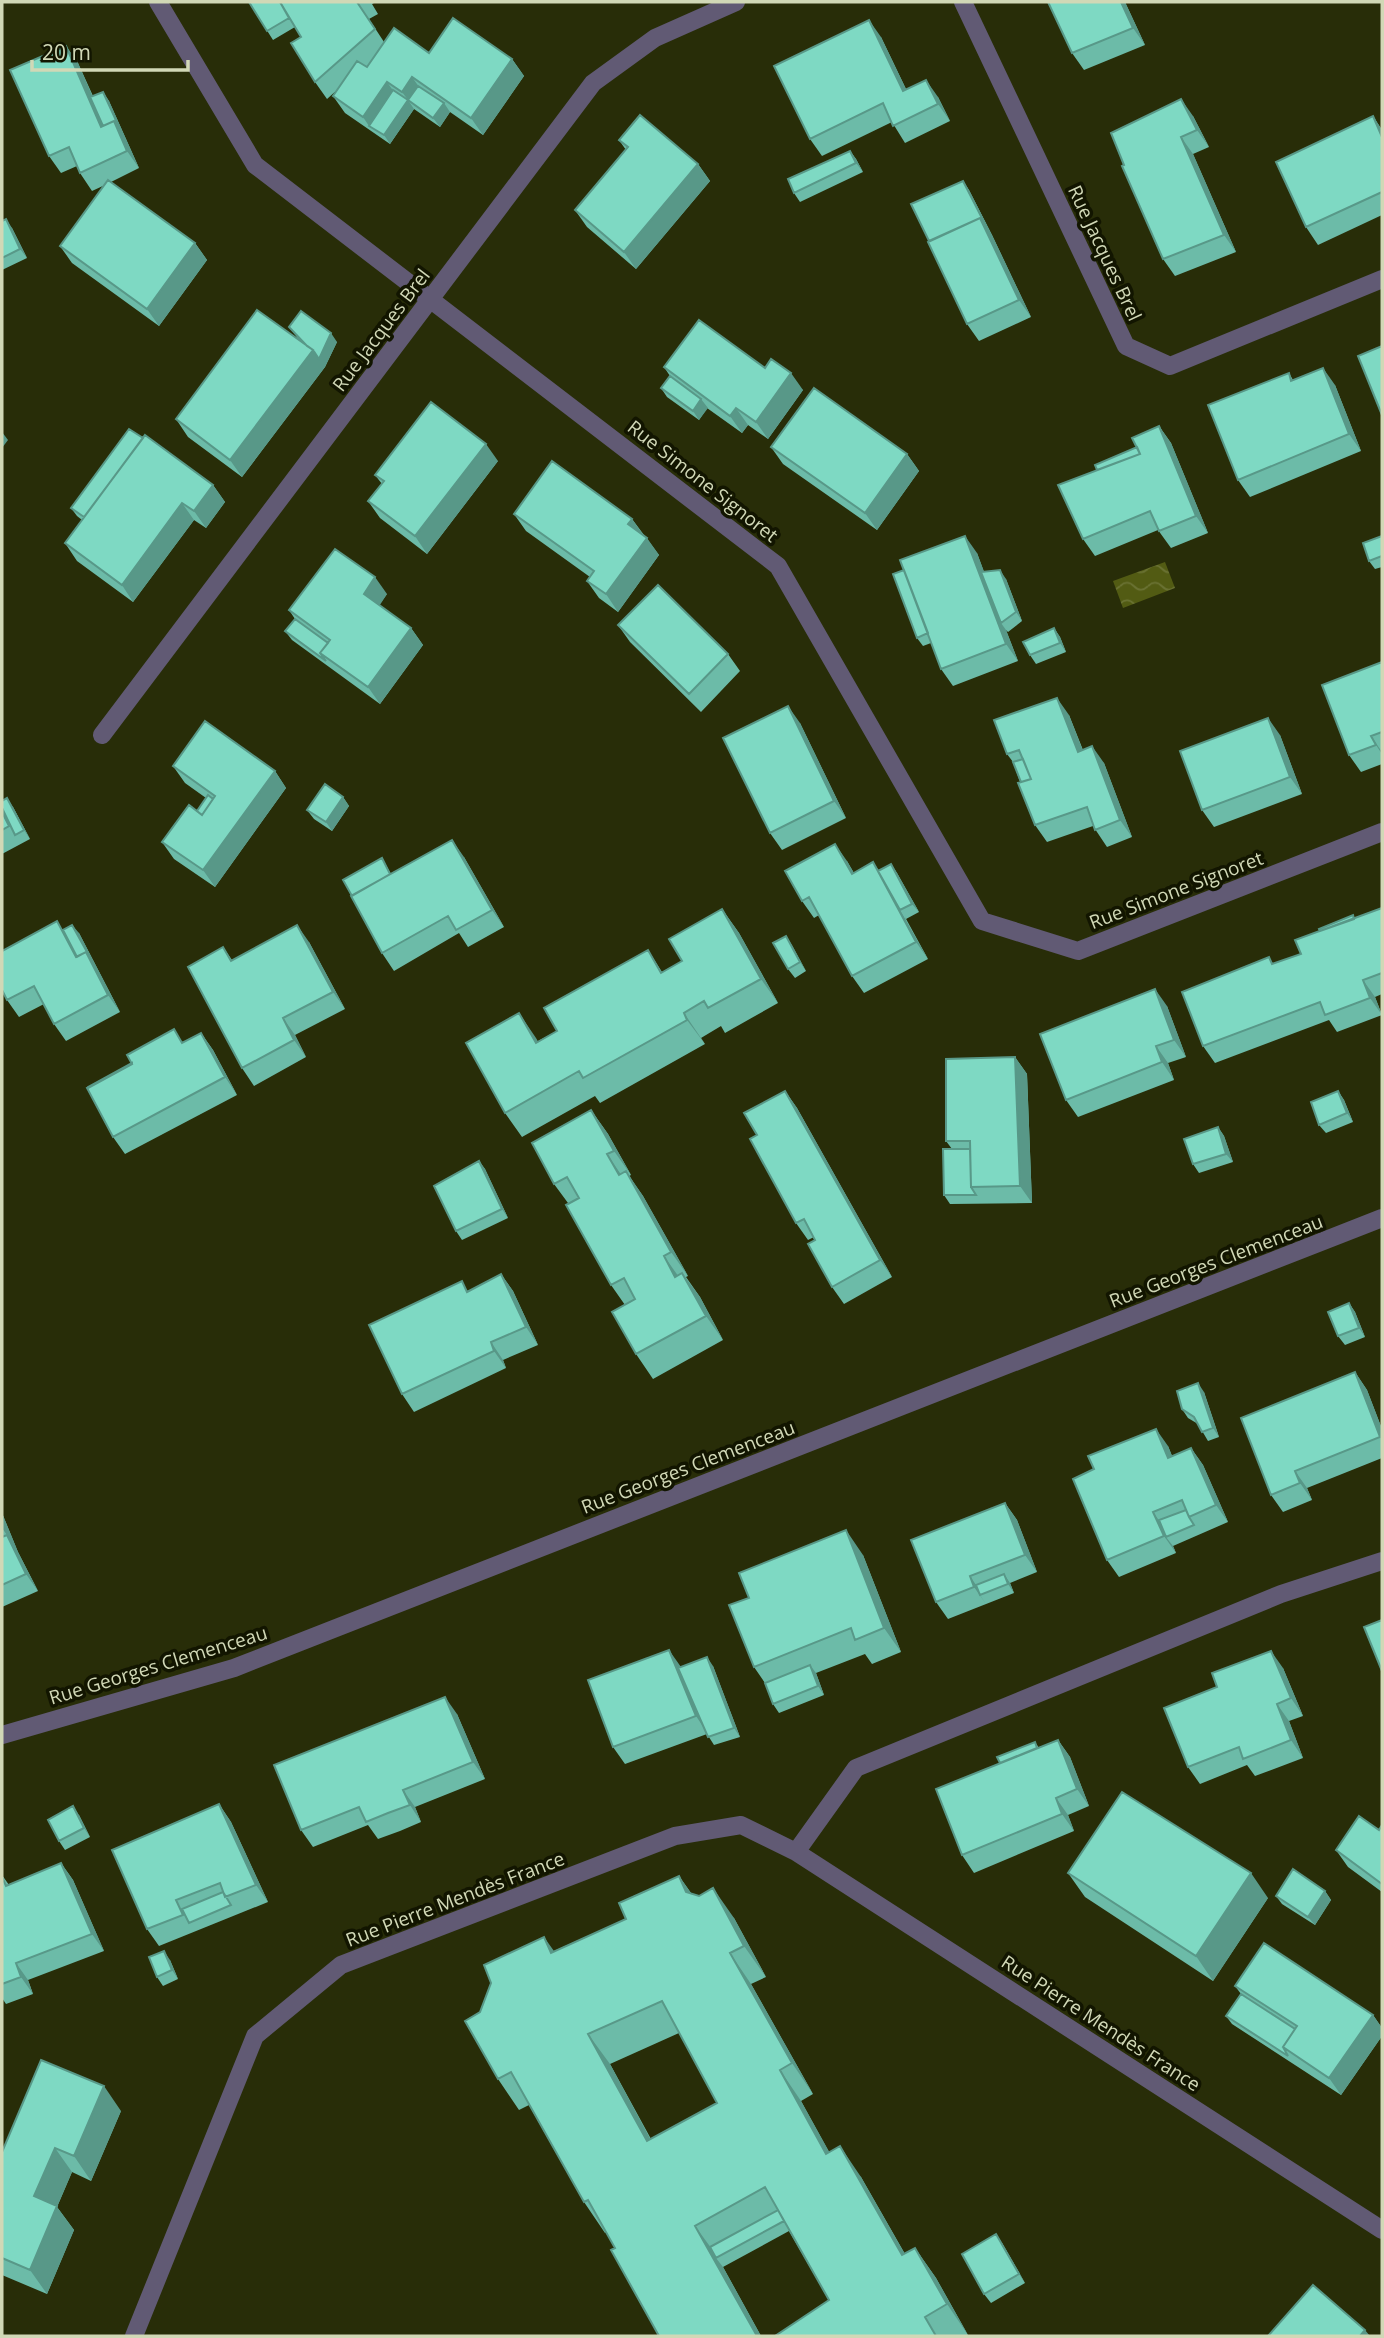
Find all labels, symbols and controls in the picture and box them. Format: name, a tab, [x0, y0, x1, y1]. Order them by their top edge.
scale bar	[32, 28, 187, 72]
text: 20 m	[42, 38, 91, 66]
street label: Rue Jacques Brel	[1062, 181, 1148, 325]
street label: Rue Jacques Brel	[326, 263, 436, 397]
street label: Rue Simone Signoret	[622, 414, 784, 548]
street label: Rue Simone Signoret	[1085, 845, 1267, 935]
street label: Rue Georges Clemenceau	[1105, 1208, 1327, 1314]
street label: Rue Georges Clemenceau	[577, 1414, 799, 1520]
street label: Rue Georges Clemenceau	[46, 1619, 270, 1711]
street label: Rue Pierre Mendès France	[342, 1845, 568, 1953]
street label: Rue Pierre Mendès France	[997, 1949, 1205, 2097]

